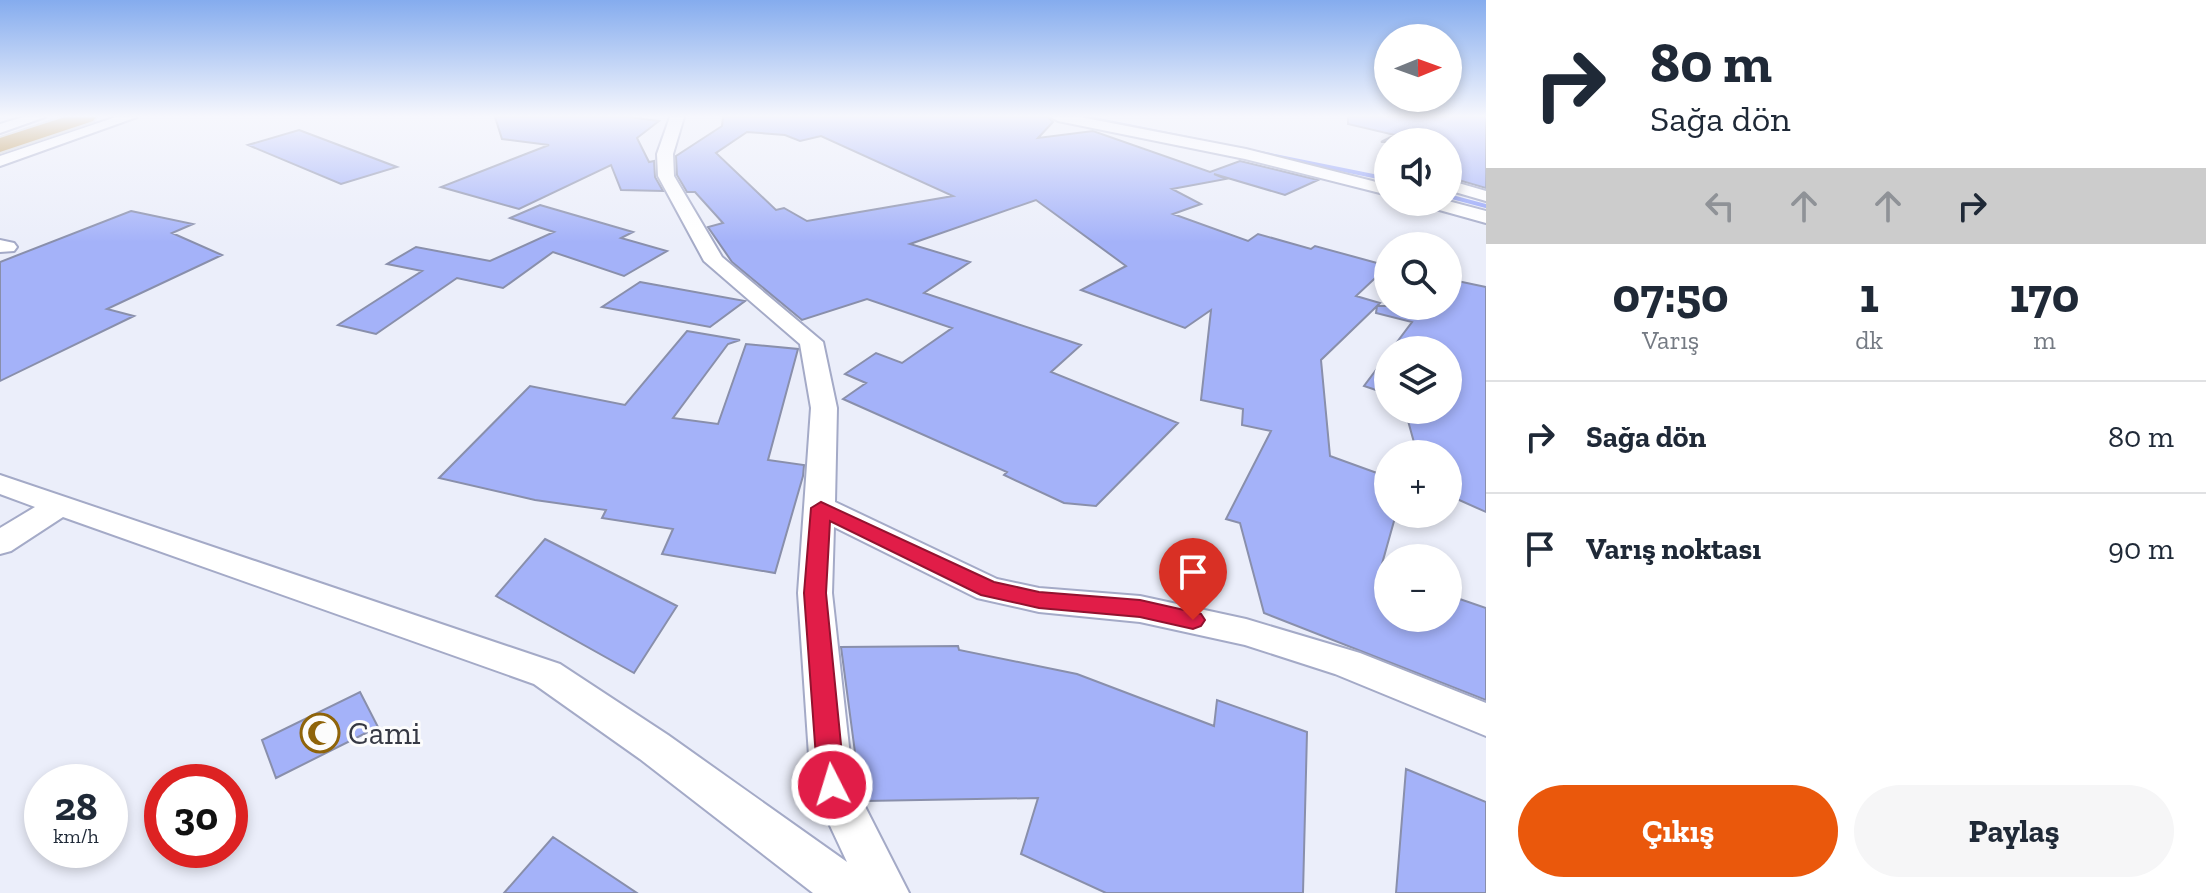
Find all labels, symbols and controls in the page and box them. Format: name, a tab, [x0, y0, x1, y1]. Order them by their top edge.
north arrow	[1374, 24, 1462, 112]
map controls	[1374, 24, 1462, 632]
text: 80 m	[1650, 29, 1772, 96]
icon: right	[1518, 32, 1622, 136]
text: Sağa dön	[1650, 97, 1791, 140]
button: sound	[1374, 128, 1462, 216]
icon: left	[1698, 184, 1742, 228]
icon: ahead	[1782, 184, 1826, 228]
icon: ahead	[1866, 184, 1910, 228]
icon: right	[1950, 184, 1994, 228]
button: search	[1374, 232, 1462, 320]
text: 07:50	[1613, 267, 1729, 324]
text: 1	[1859, 267, 1879, 324]
text: 170	[2010, 267, 2079, 324]
text: Varış	[1642, 324, 1699, 356]
text: dk	[1855, 324, 1883, 356]
text: m	[2033, 324, 2056, 356]
button: layers	[1374, 336, 1462, 424]
icon: right	[1518, 415, 1562, 459]
text: Sağa dön	[1586, 419, 1706, 455]
text: 80 m	[2108, 419, 2174, 455]
button: +	[1374, 440, 1462, 528]
icon: arrive	[1518, 527, 1562, 571]
text: Varış noktası	[1586, 531, 1761, 567]
text: 90 m	[2108, 531, 2174, 567]
pin	[1159, 538, 1227, 620]
button: −	[1374, 544, 1462, 632]
icon: arrive	[1171, 550, 1215, 594]
mosque icon: Cami	[299, 712, 341, 754]
place label: Cami	[348, 714, 421, 752]
position arrow	[790, 743, 874, 827]
speed limit sign: 30	[144, 764, 248, 868]
text: 28	[54, 782, 98, 830]
button: Çıkış	[1518, 785, 1838, 877]
button: Paylaş	[1854, 785, 2174, 877]
text: km/h	[53, 824, 99, 848]

